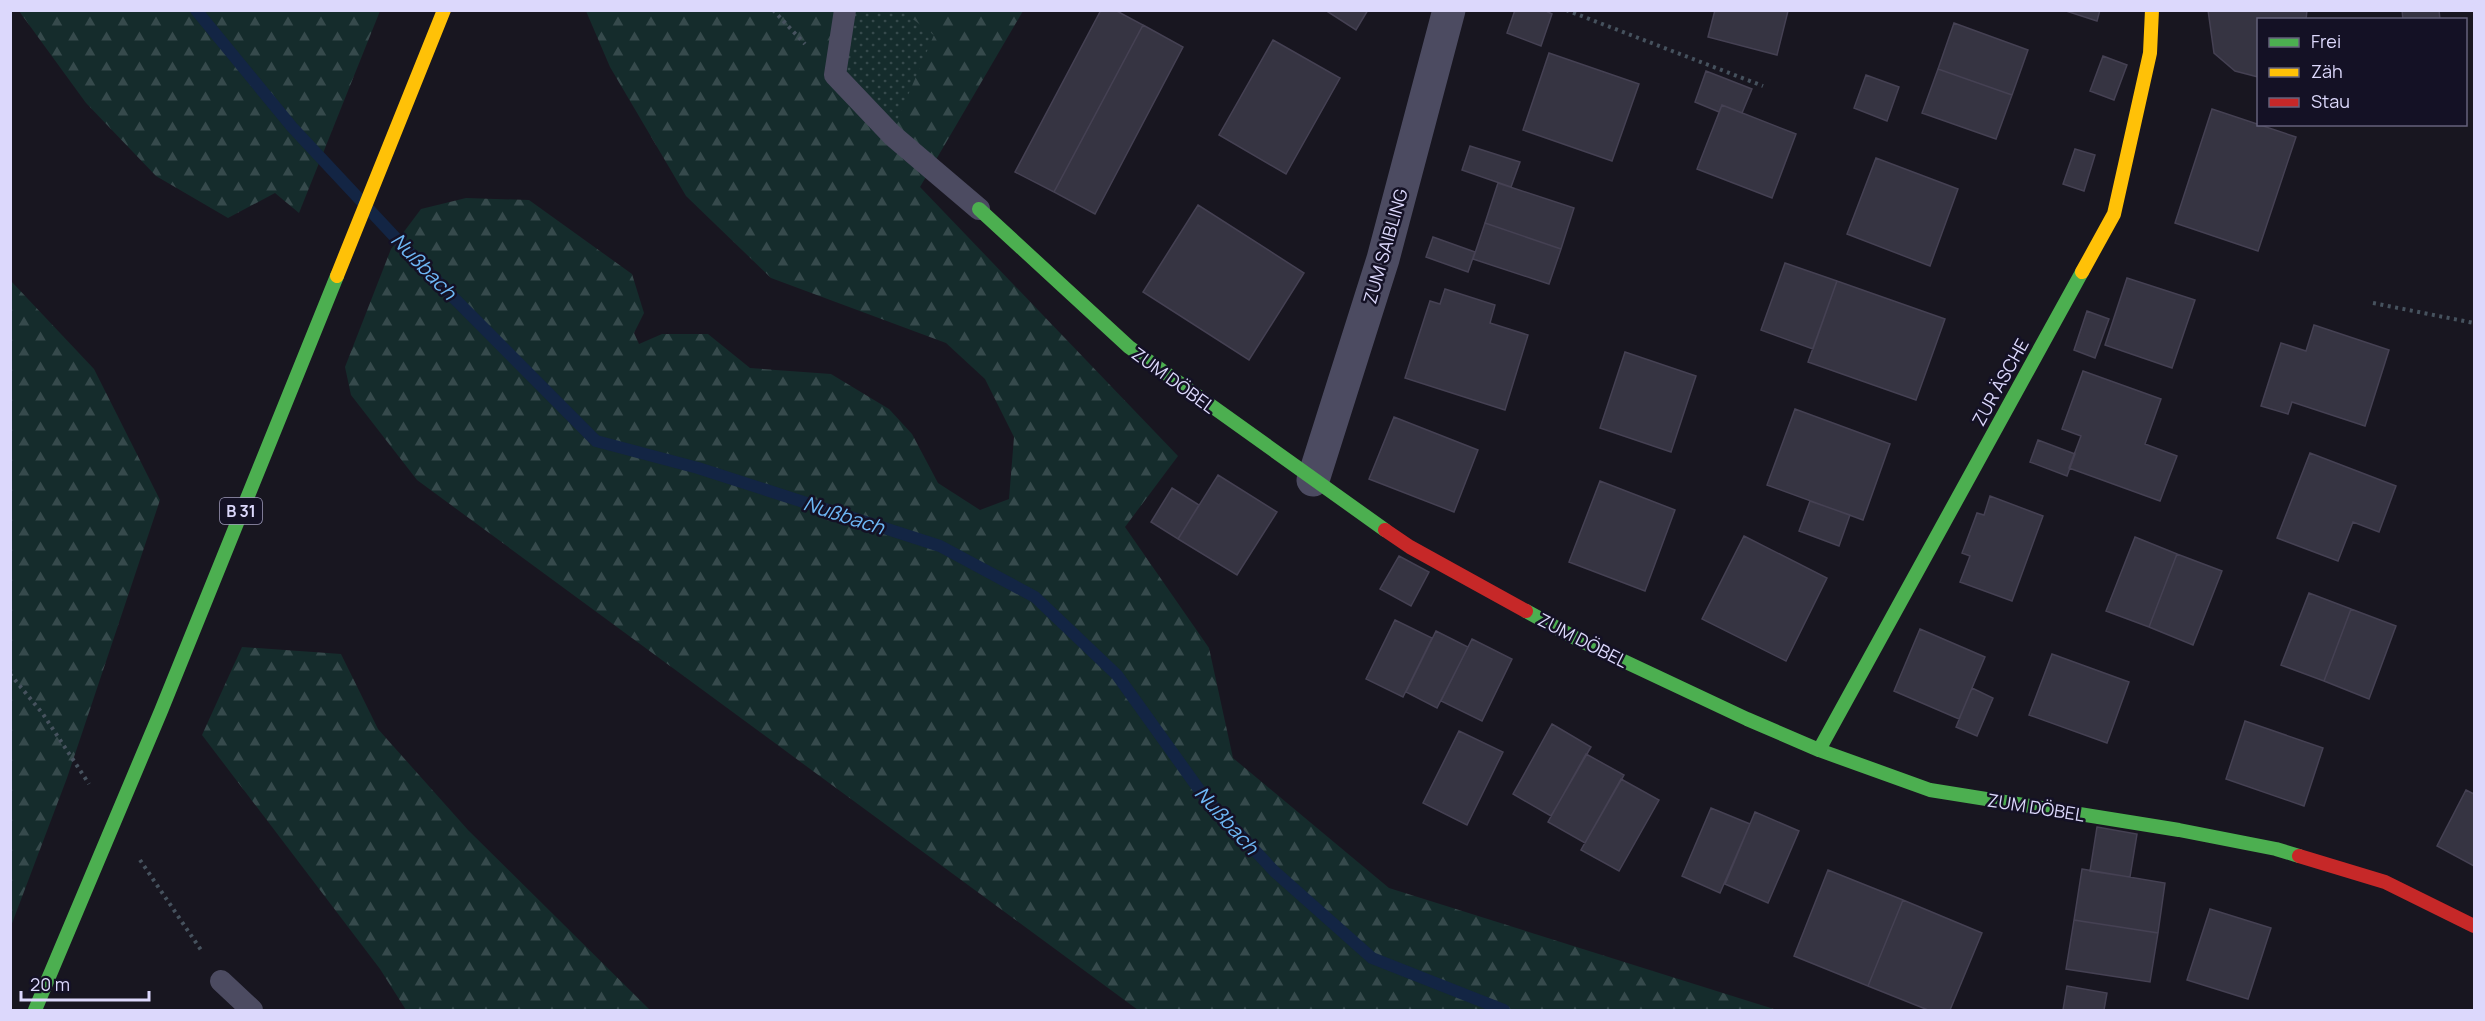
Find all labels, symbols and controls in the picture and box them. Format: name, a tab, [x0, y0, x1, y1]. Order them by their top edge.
legend	[2257, 18, 2467, 126]
text: Frei	[2311, 29, 2341, 53]
text: Zäh	[2311, 59, 2343, 83]
text: Stau	[2311, 89, 2350, 113]
street label: ZUM SAIBLING	[1357, 185, 1413, 306]
water label: Nußbach	[385, 227, 463, 306]
street label: ZUR ÄSCHE	[1966, 334, 2034, 430]
street label: ZUM DÖBEL	[1127, 341, 1221, 419]
water label: Nußbach	[800, 489, 889, 541]
road number: B 31	[220, 498, 262, 524]
street label: ZUM DÖBEL	[1534, 607, 1632, 673]
water label: Nußbach	[1189, 780, 1266, 861]
street label: ZUM DÖBEL	[1986, 787, 2086, 827]
scale bar	[21, 964, 148, 1002]
text: 20 m	[30, 972, 70, 996]

